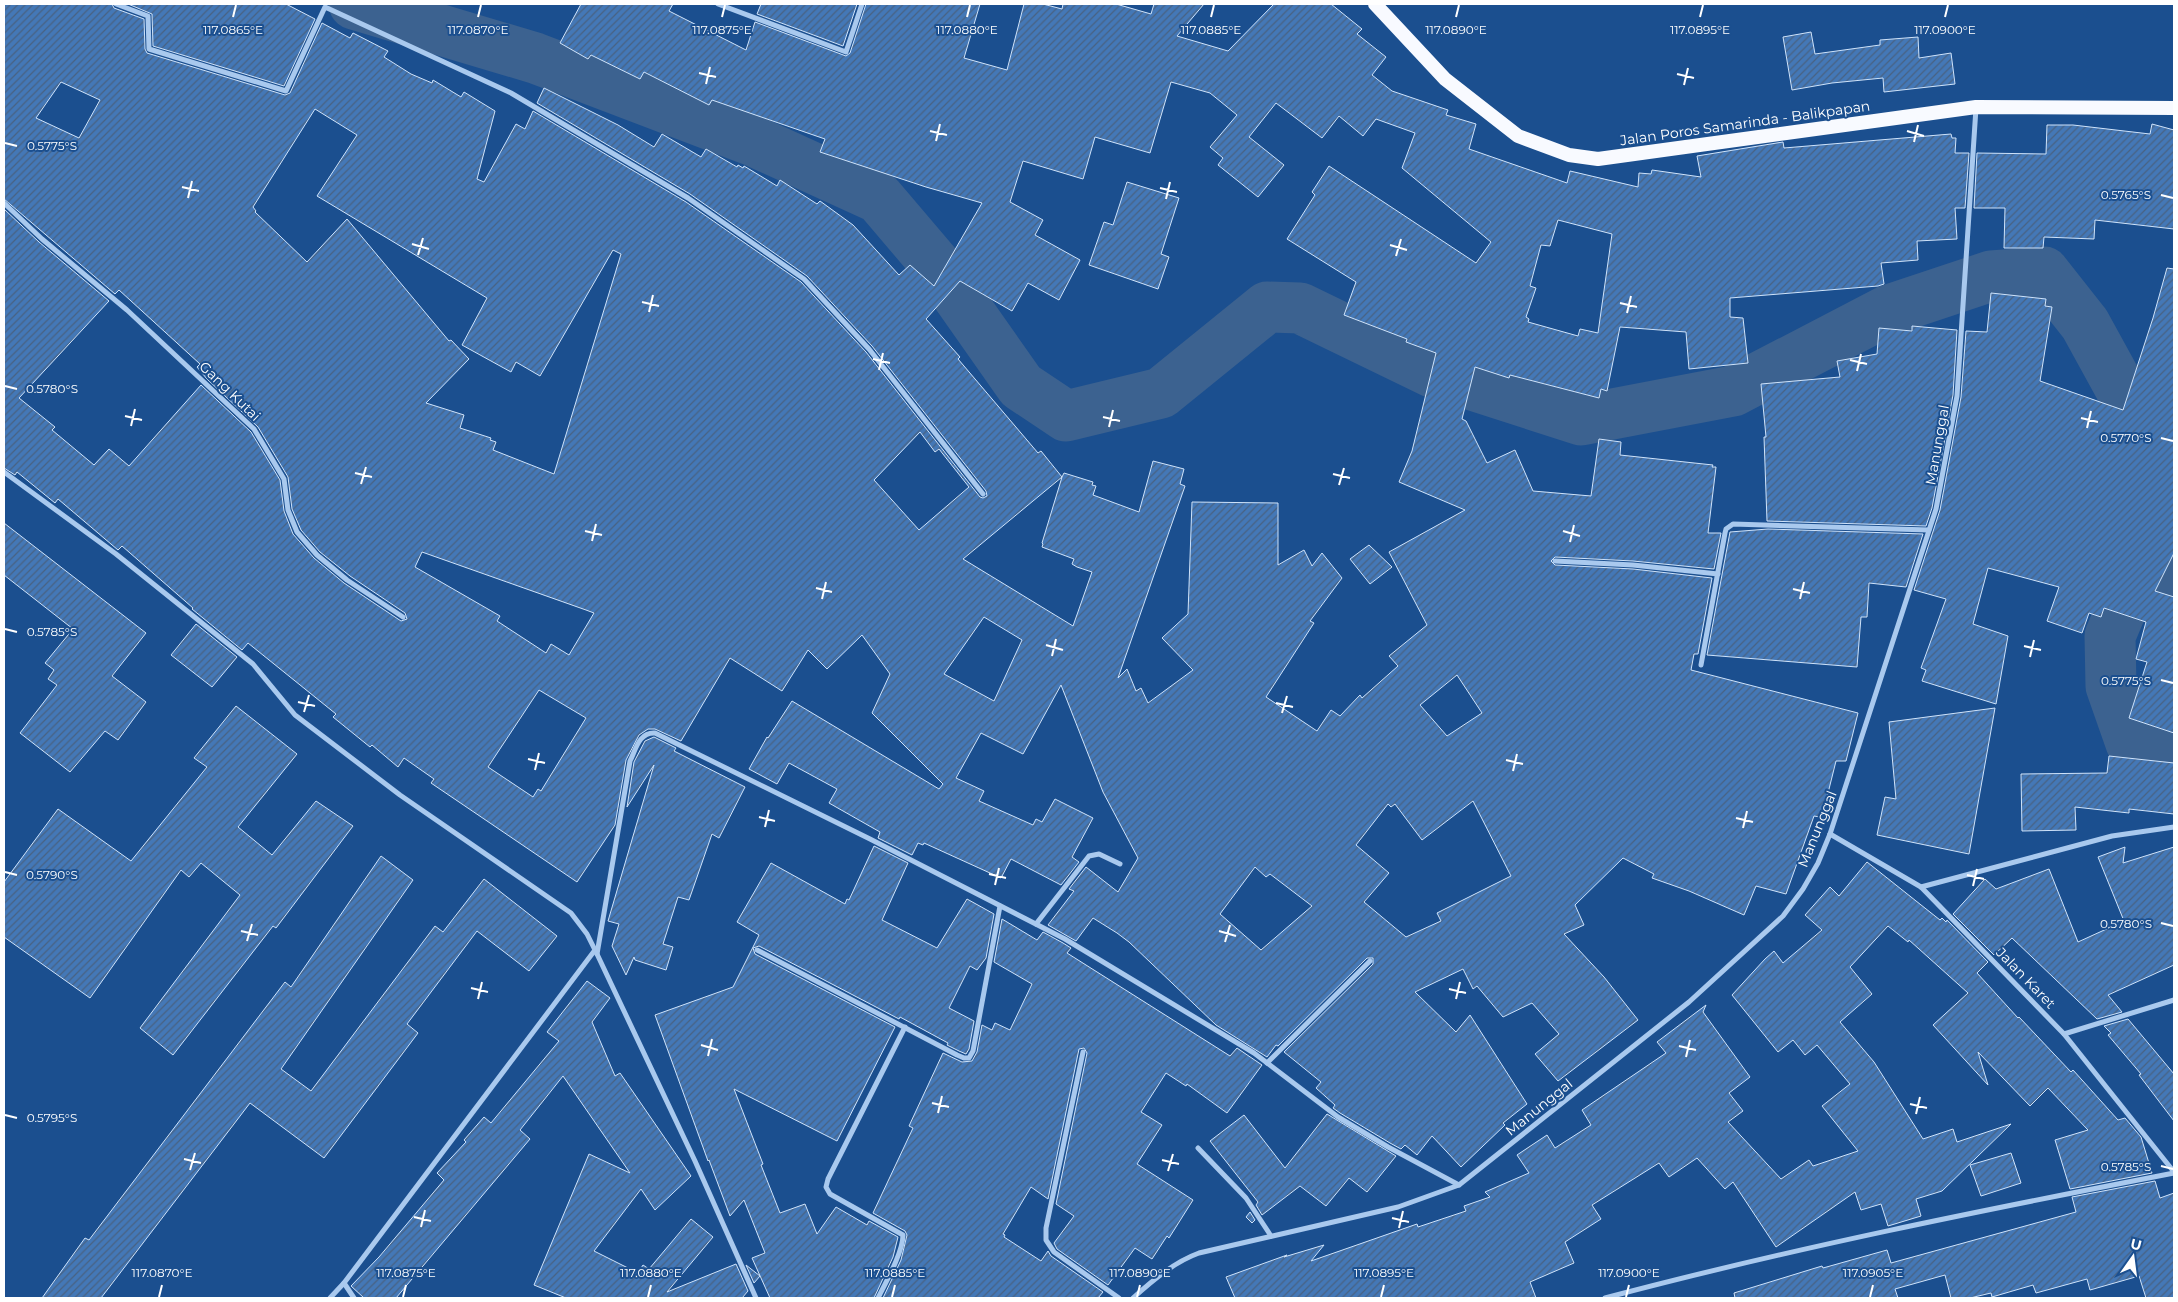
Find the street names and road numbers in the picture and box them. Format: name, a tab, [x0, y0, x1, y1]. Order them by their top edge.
street label: Jalan Poros Samarinda - Balikpapan	[1618, 97, 1871, 150]
street label: Gang Kutai	[196, 357, 264, 425]
street label: Manunggal	[1921, 403, 1953, 487]
street label: Manunggal	[1793, 788, 1841, 870]
street label: Jalan Karet	[1992, 943, 2060, 1013]
street label: Manunggal	[1502, 1074, 1576, 1140]

